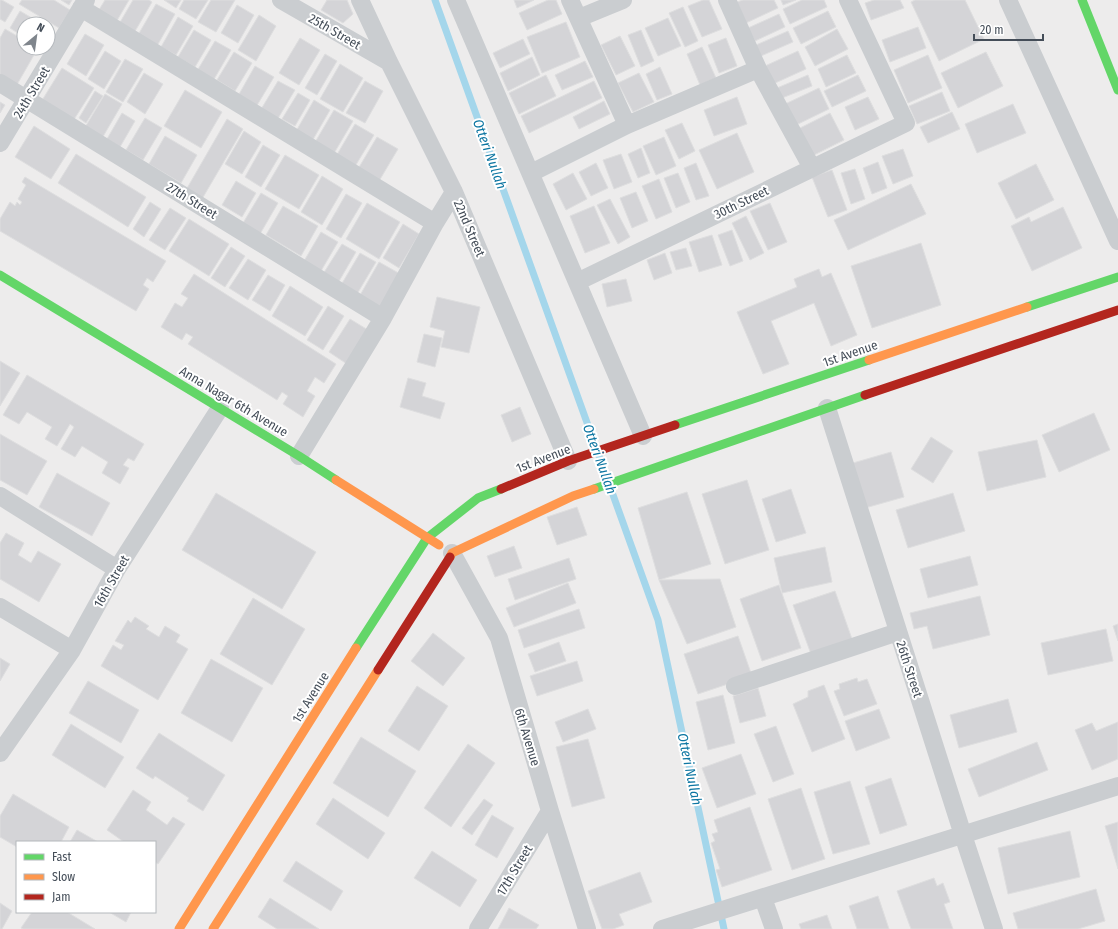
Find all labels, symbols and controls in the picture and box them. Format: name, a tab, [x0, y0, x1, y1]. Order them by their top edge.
street label: 25th Street	[306, 11, 364, 53]
north arrow	[16, 16, 56, 56]
scale bar	[974, 16, 1043, 42]
text: N	[35, 20, 47, 35]
text: 20 m	[980, 23, 1004, 37]
street label: 24th Street	[10, 63, 53, 121]
water label: Otteri Nullah	[469, 117, 510, 192]
street label: 27th Street	[164, 179, 221, 222]
street label: 30th Street	[712, 183, 772, 222]
street label: 22nd Street	[451, 198, 489, 260]
street label: 1st Avenue	[821, 337, 880, 370]
street label: Anna Nagar 6th Avenue	[177, 363, 291, 440]
water label: Otteri Nullah	[579, 422, 620, 497]
street label: 1st Avenue	[514, 441, 572, 476]
street label: 16th Street	[91, 552, 133, 610]
street label: 26th Street	[893, 639, 926, 700]
street label: 1st Avenue	[289, 669, 332, 725]
street label: 6th Avenue	[512, 706, 543, 768]
water label: Otteri Nullah	[674, 731, 705, 807]
legend	[16, 841, 156, 913]
street label: 17th Street	[493, 842, 536, 898]
text: Fast	[52, 850, 71, 864]
text: Slow	[52, 870, 75, 884]
text: Jam	[52, 890, 70, 904]

